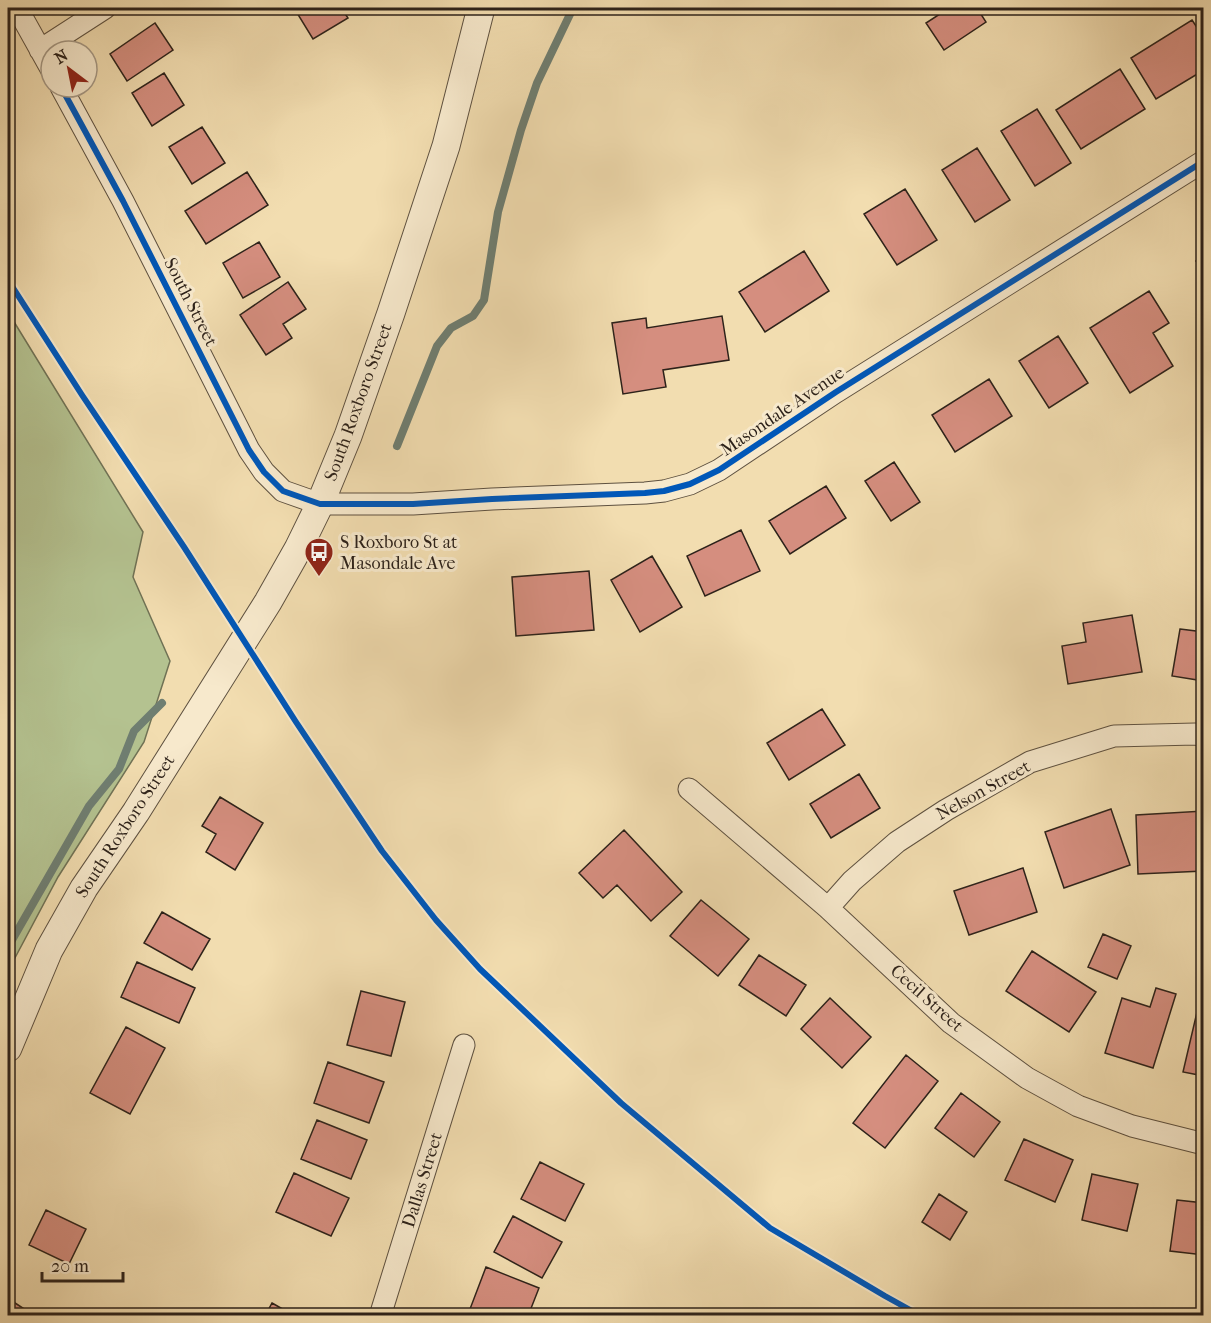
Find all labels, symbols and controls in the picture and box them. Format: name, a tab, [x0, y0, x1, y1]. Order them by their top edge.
north arrow	[39, 39, 99, 99]
text: N	[51, 45, 72, 68]
street label: South Street	[159, 255, 222, 350]
street label: South Roxboro Street	[320, 320, 397, 484]
street label: Masondale Avenue	[716, 362, 848, 461]
place label: S Roxboro St at Masondale Ave	[340, 532, 458, 574]
bus stop icon: S Roxboro St at Masondale Ave	[303, 536, 335, 578]
street label: South Roxboro Street	[71, 750, 180, 902]
street label: Nelson Street	[932, 756, 1035, 825]
street label: Cecil Street	[886, 960, 968, 1037]
street label: Dallas Street	[398, 1129, 447, 1230]
scale bar	[42, 1245, 123, 1283]
text: 20 m	[51, 1256, 89, 1277]

